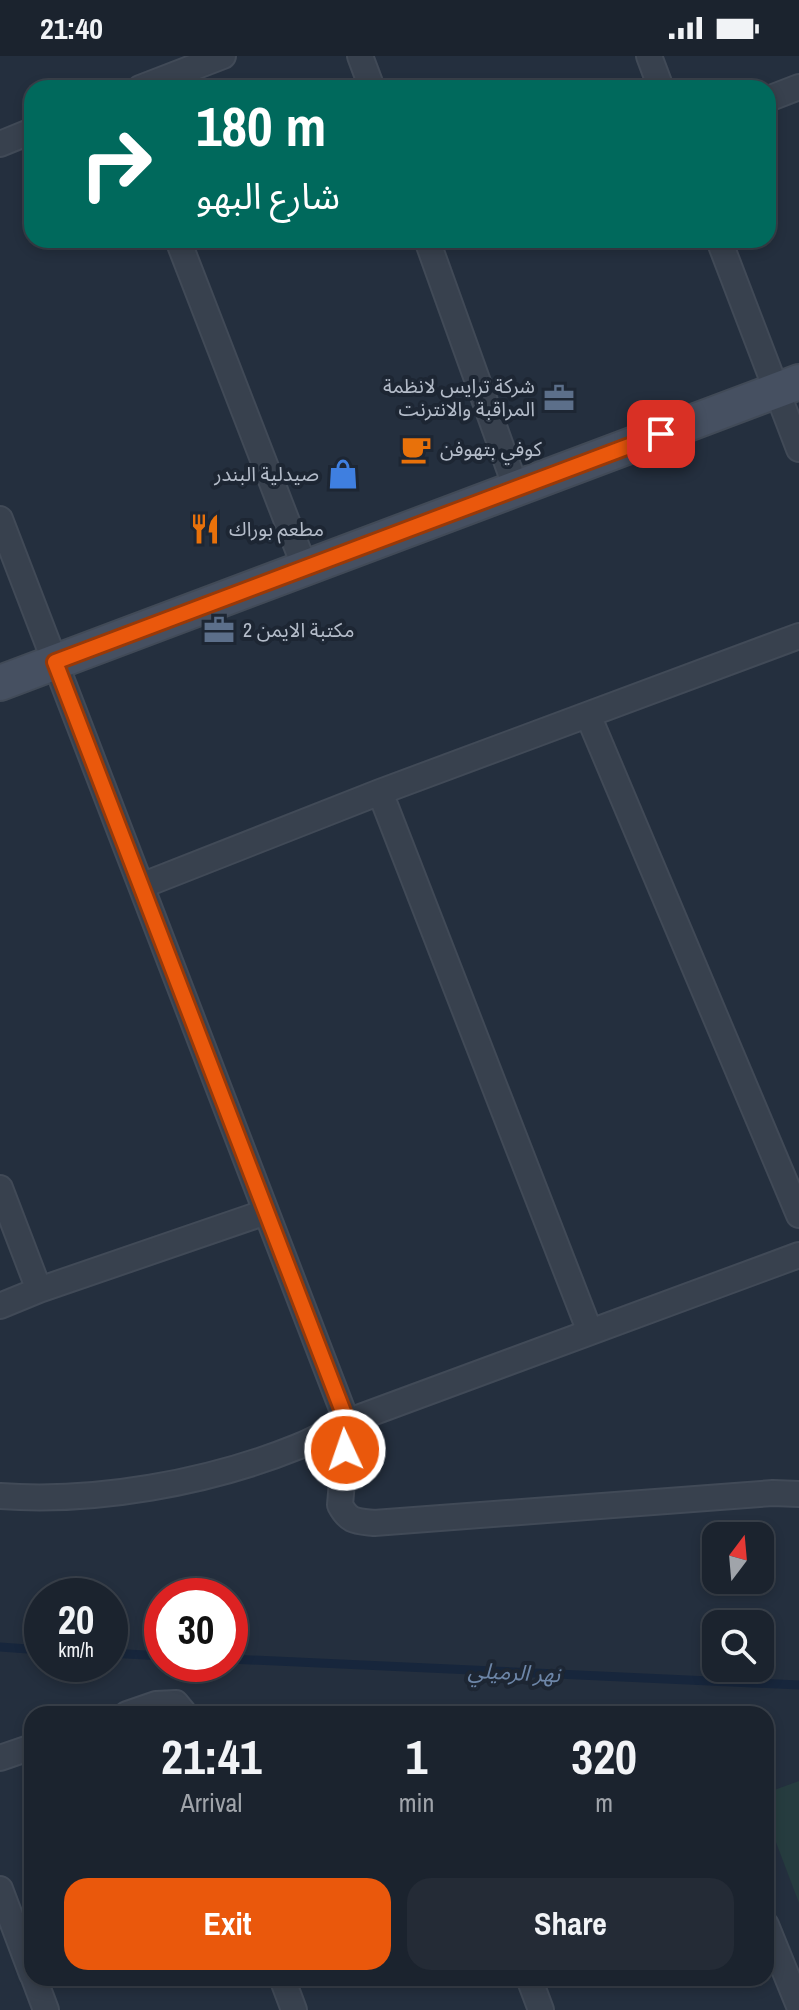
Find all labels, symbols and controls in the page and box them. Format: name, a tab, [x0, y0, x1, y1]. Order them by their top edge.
text: 21:40	[40, 8, 103, 48]
text: 180 m	[196, 88, 326, 163]
icon: right	[64, 112, 168, 216]
text: شارع البهو	[196, 172, 340, 220]
place label: شركة ترايس لانظمة المراقبة والانترنت	[383, 372, 535, 422]
office icon: شركة ترايس لانظمة المراقبة والانترنت	[542, 381, 576, 415]
pin	[627, 400, 695, 468]
icon: arrive	[639, 412, 683, 456]
cafe icon: كوفي بتهوفن	[399, 432, 433, 466]
place label: كوفي بتهوفن	[440, 435, 543, 465]
shop icon: صيدلية البندر	[326, 457, 360, 491]
place label: صيدلية البندر	[213, 460, 319, 487]
restaurant icon: مطعم بوراك	[188, 512, 222, 546]
place label: مطعم بوراك	[229, 515, 324, 544]
office icon: مكتبة الايمن 2	[202, 613, 236, 647]
place label: مكتبة الايمن 2	[243, 616, 355, 643]
position arrow	[303, 1408, 387, 1492]
north arrow	[702, 1522, 774, 1594]
map controls	[702, 1522, 774, 1682]
speed limit sign: 30	[144, 1578, 248, 1682]
text: 20	[58, 1593, 94, 1646]
button: search	[702, 1610, 774, 1682]
text: km/h	[58, 1636, 94, 1663]
water label: نهر الرميلي	[467, 1655, 563, 1693]
text: 21:41	[161, 1724, 262, 1789]
text: 1	[406, 1724, 427, 1789]
text: 320	[571, 1724, 637, 1789]
text: Arrival	[181, 1785, 242, 1820]
text: min	[399, 1785, 434, 1820]
text: m	[595, 1785, 613, 1820]
button: Exit	[64, 1878, 391, 1970]
button: Share	[407, 1878, 734, 1970]

